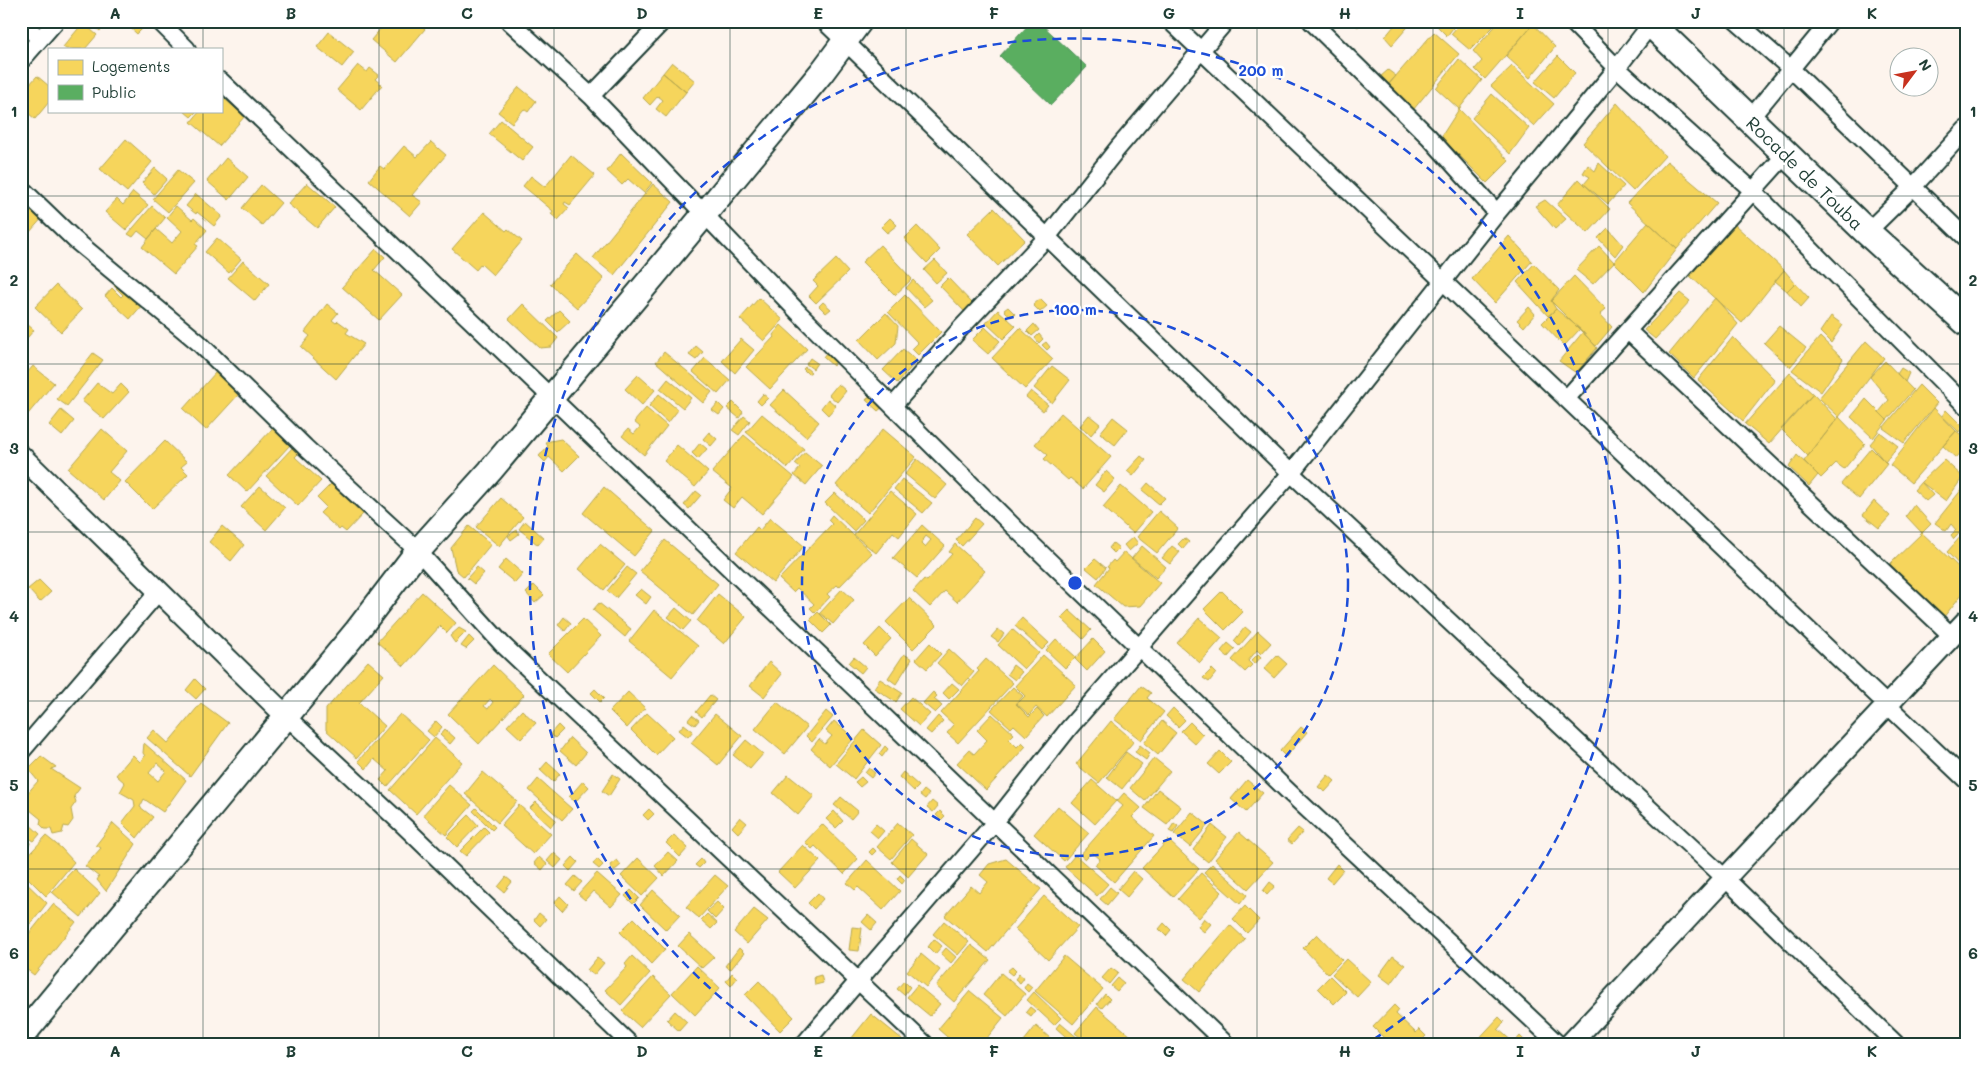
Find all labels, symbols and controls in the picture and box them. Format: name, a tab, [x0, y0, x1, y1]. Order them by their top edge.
text: A	[109, 2, 121, 23]
text: B	[286, 2, 296, 23]
text: C	[461, 2, 473, 23]
text: D	[636, 2, 648, 23]
text: E	[813, 2, 823, 23]
text: F	[989, 2, 999, 23]
text: G	[1163, 2, 1175, 23]
text: H	[1339, 2, 1351, 23]
text: I	[1516, 2, 1524, 23]
text: J	[1691, 2, 1701, 23]
text: K	[1867, 2, 1877, 23]
legend	[48, 48, 222, 112]
north arrow	[1890, 48, 1940, 98]
text: N	[1915, 55, 1936, 74]
text: Logements	[92, 56, 170, 76]
text: 200 m	[1239, 60, 1284, 80]
text: Public	[92, 82, 136, 102]
text: 1	[10, 100, 18, 121]
text: 1	[1969, 100, 1977, 121]
street label: Rocade de Touba	[1741, 111, 1869, 235]
text: 2	[10, 269, 19, 290]
text: 2	[1969, 269, 1978, 290]
text: 100 m	[1053, 299, 1097, 319]
text: 3	[9, 437, 19, 458]
text: 3	[1968, 437, 1978, 458]
centre of rings	[1066, 574, 1084, 592]
text: 4	[9, 605, 19, 626]
text: 4	[1968, 605, 1978, 626]
text: 5	[9, 774, 19, 795]
text: 5	[1968, 774, 1978, 795]
text: 6	[9, 942, 19, 963]
text: 6	[1968, 942, 1978, 963]
text: A	[109, 1040, 121, 1061]
text: B	[286, 1040, 296, 1061]
text: C	[461, 1040, 473, 1061]
text: D	[636, 1040, 648, 1061]
text: E	[813, 1040, 823, 1061]
text: F	[989, 1040, 999, 1061]
text: G	[1163, 1040, 1175, 1061]
text: H	[1339, 1040, 1351, 1061]
text: I	[1516, 1040, 1524, 1061]
text: J	[1691, 1040, 1701, 1061]
text: K	[1867, 1040, 1877, 1061]

